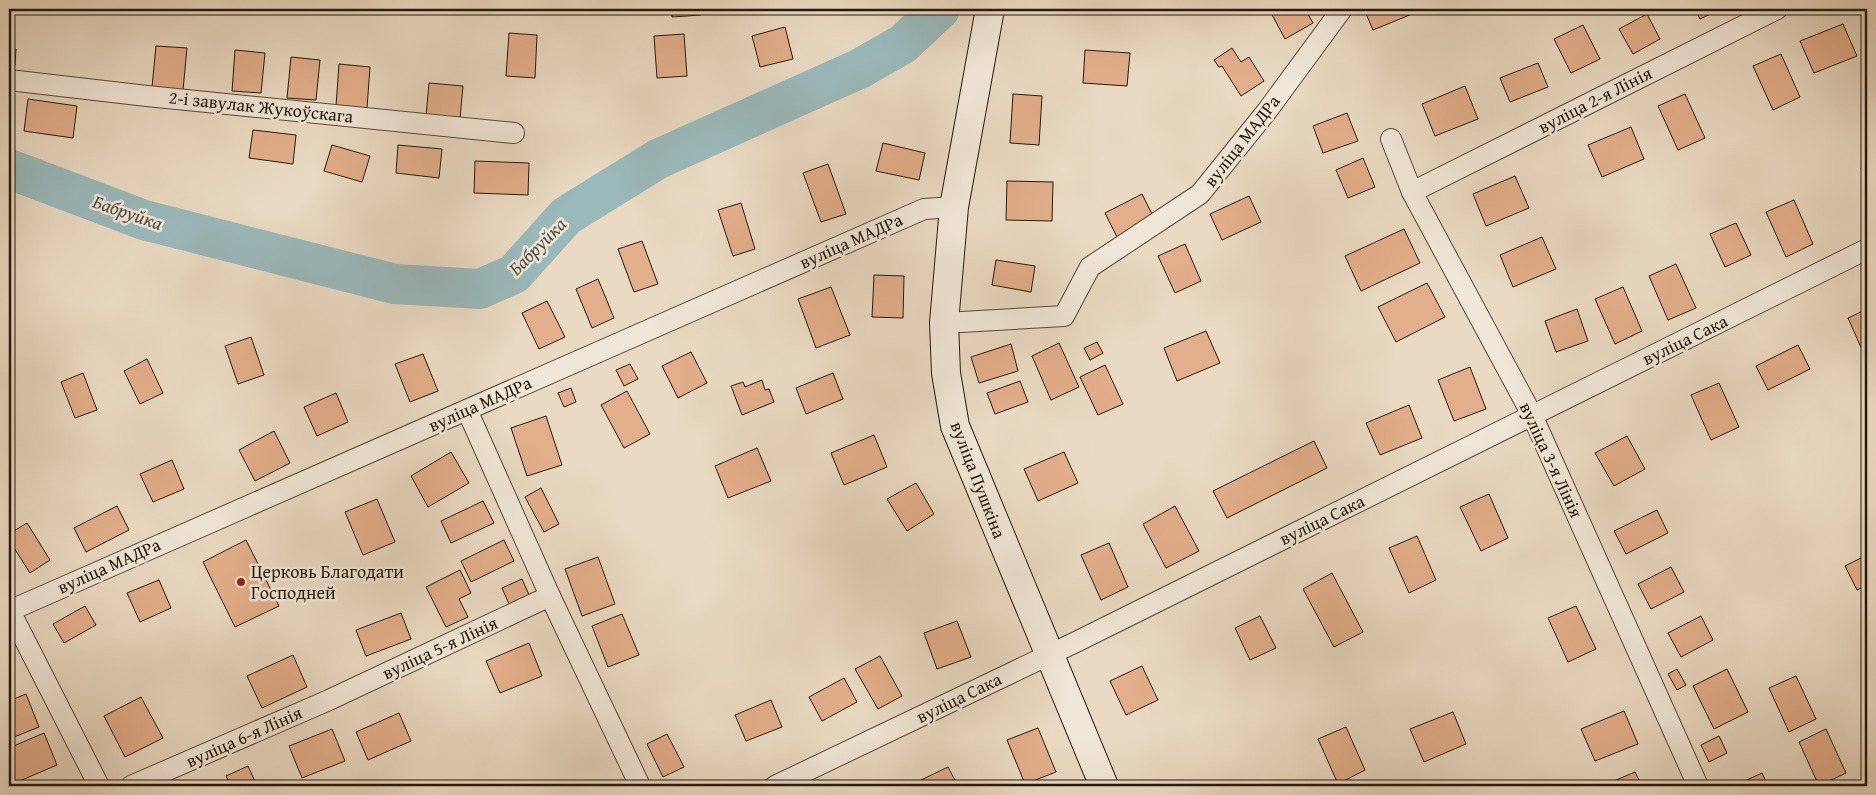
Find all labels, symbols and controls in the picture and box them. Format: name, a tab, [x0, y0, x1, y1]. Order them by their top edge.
street label: вуліца 2-я Лінія	[1533, 59, 1656, 140]
street label: 2-і завулак Жукоўскага	[168, 83, 355, 130]
street label: вуліца МАДРа	[1197, 89, 1287, 193]
water label: Бабруйка	[89, 187, 167, 237]
street label: вуліца МАДРа	[795, 206, 907, 275]
water label: Бабруйка	[502, 210, 573, 281]
street label: вуліца Сака	[1638, 307, 1732, 372]
street label: вуліца МАДРа	[424, 369, 536, 438]
street label: вуліца 3-я Лінія	[1513, 398, 1590, 522]
street label: вуліца Пушкіна	[944, 417, 1013, 543]
street label: вуліца Сака	[1275, 487, 1369, 552]
street label: вуліца МАДРа	[53, 531, 165, 600]
place label: Церковь Благодати Господней	[251, 558, 404, 606]
marker: Церковь Благодати Господней	[235, 576, 247, 588]
street label: вуліца 5-я Лінія	[378, 609, 502, 686]
street label: вуліца Сака	[912, 665, 1006, 730]
street label: вуліца 6-я Лінія	[181, 699, 306, 774]

